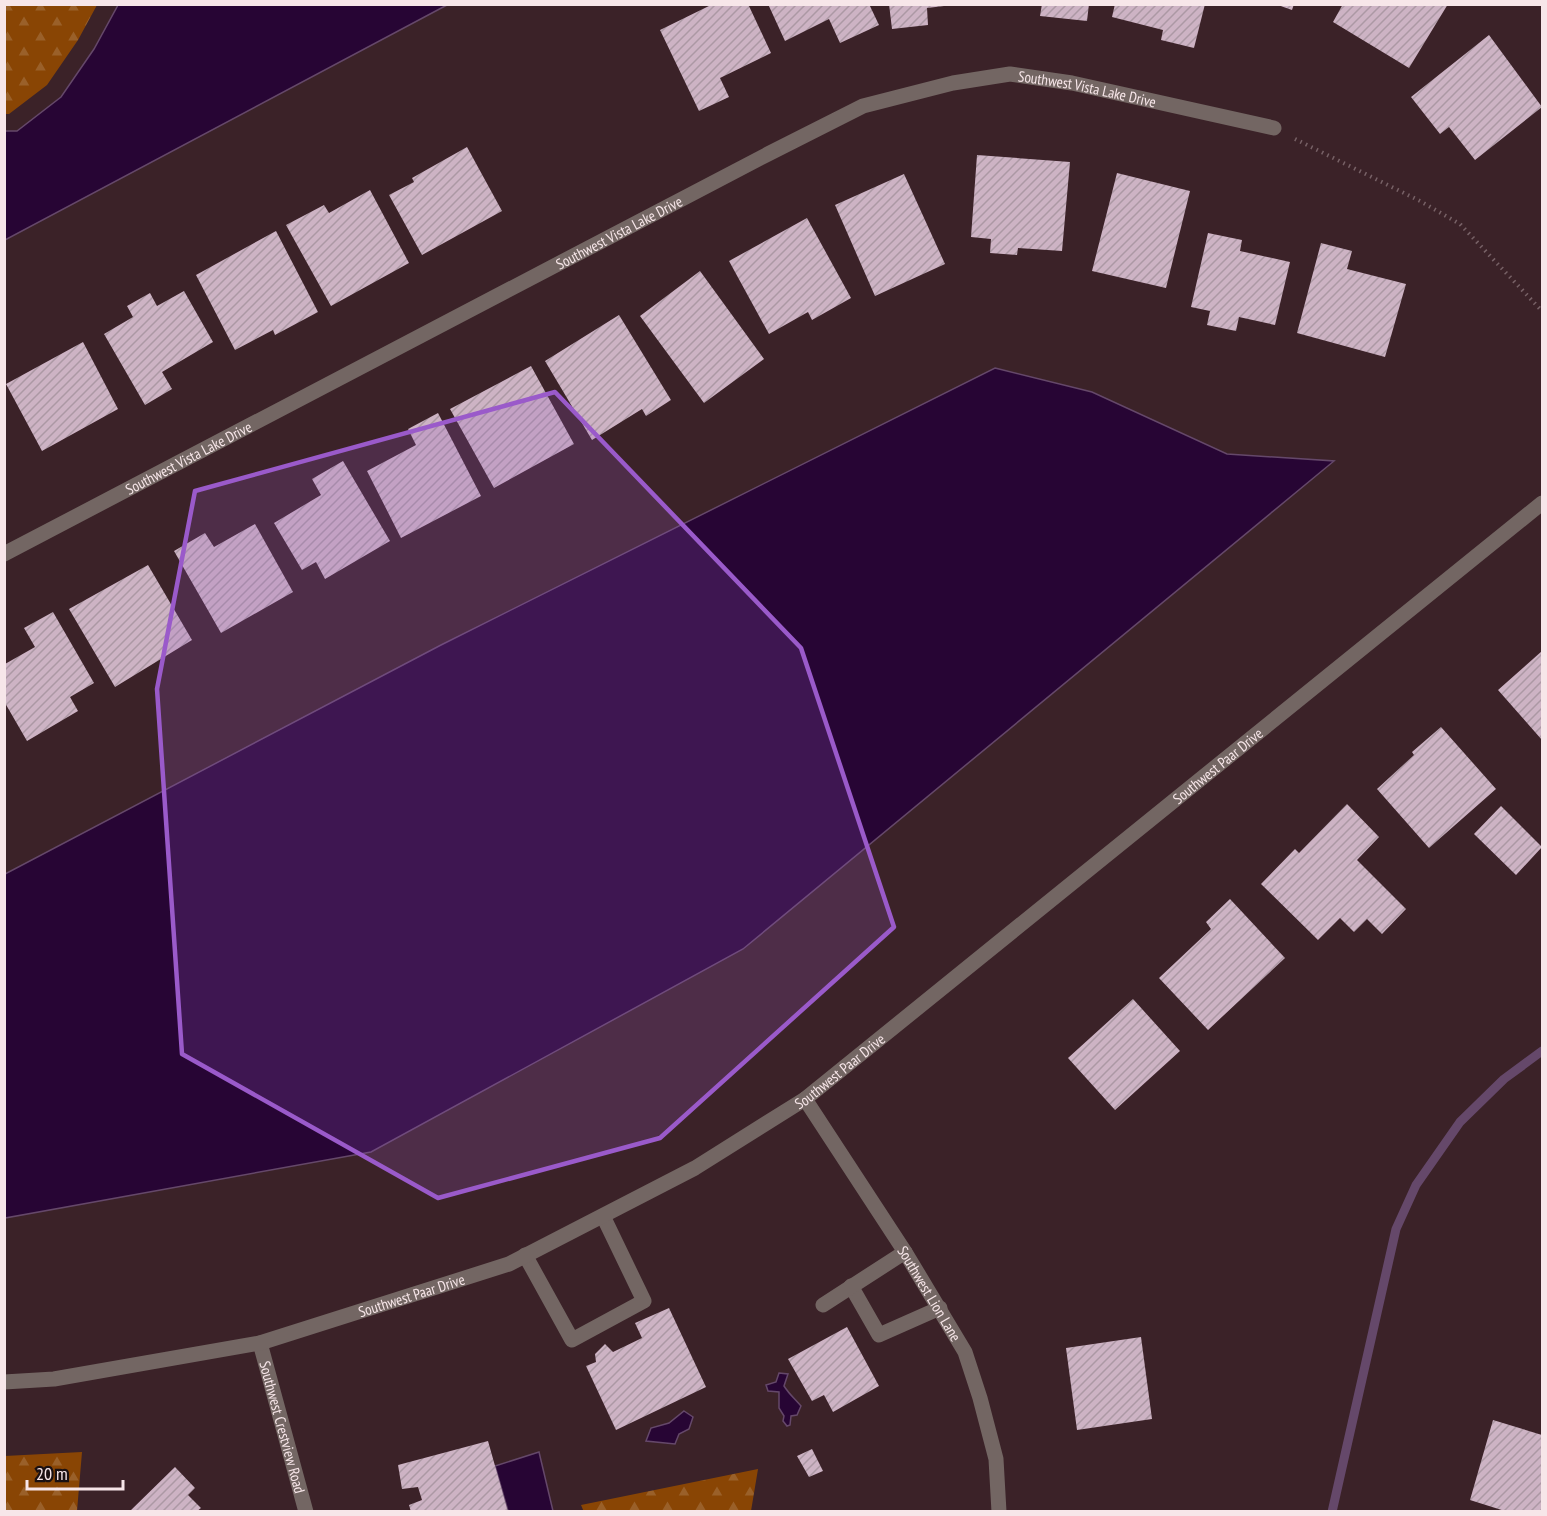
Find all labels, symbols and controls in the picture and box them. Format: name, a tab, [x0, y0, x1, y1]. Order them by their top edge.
street label: Southwest Vista Lake Drive	[1017, 66, 1158, 111]
street label: Southwest Vista Lake Drive	[552, 191, 685, 273]
street label: Southwest Vista Lake Drive	[122, 417, 255, 498]
street label: Southwest Paar Drive	[1168, 723, 1266, 808]
street label: Southwest Paar Drive	[791, 1029, 888, 1113]
street label: Southwest Lion Lane	[894, 1242, 966, 1345]
street label: Southwest Paar Drive	[356, 1269, 467, 1321]
street label: Southwest Crestview Road	[256, 1359, 310, 1495]
scale bar	[27, 1453, 123, 1491]
text: 20 m	[36, 1462, 68, 1485]

